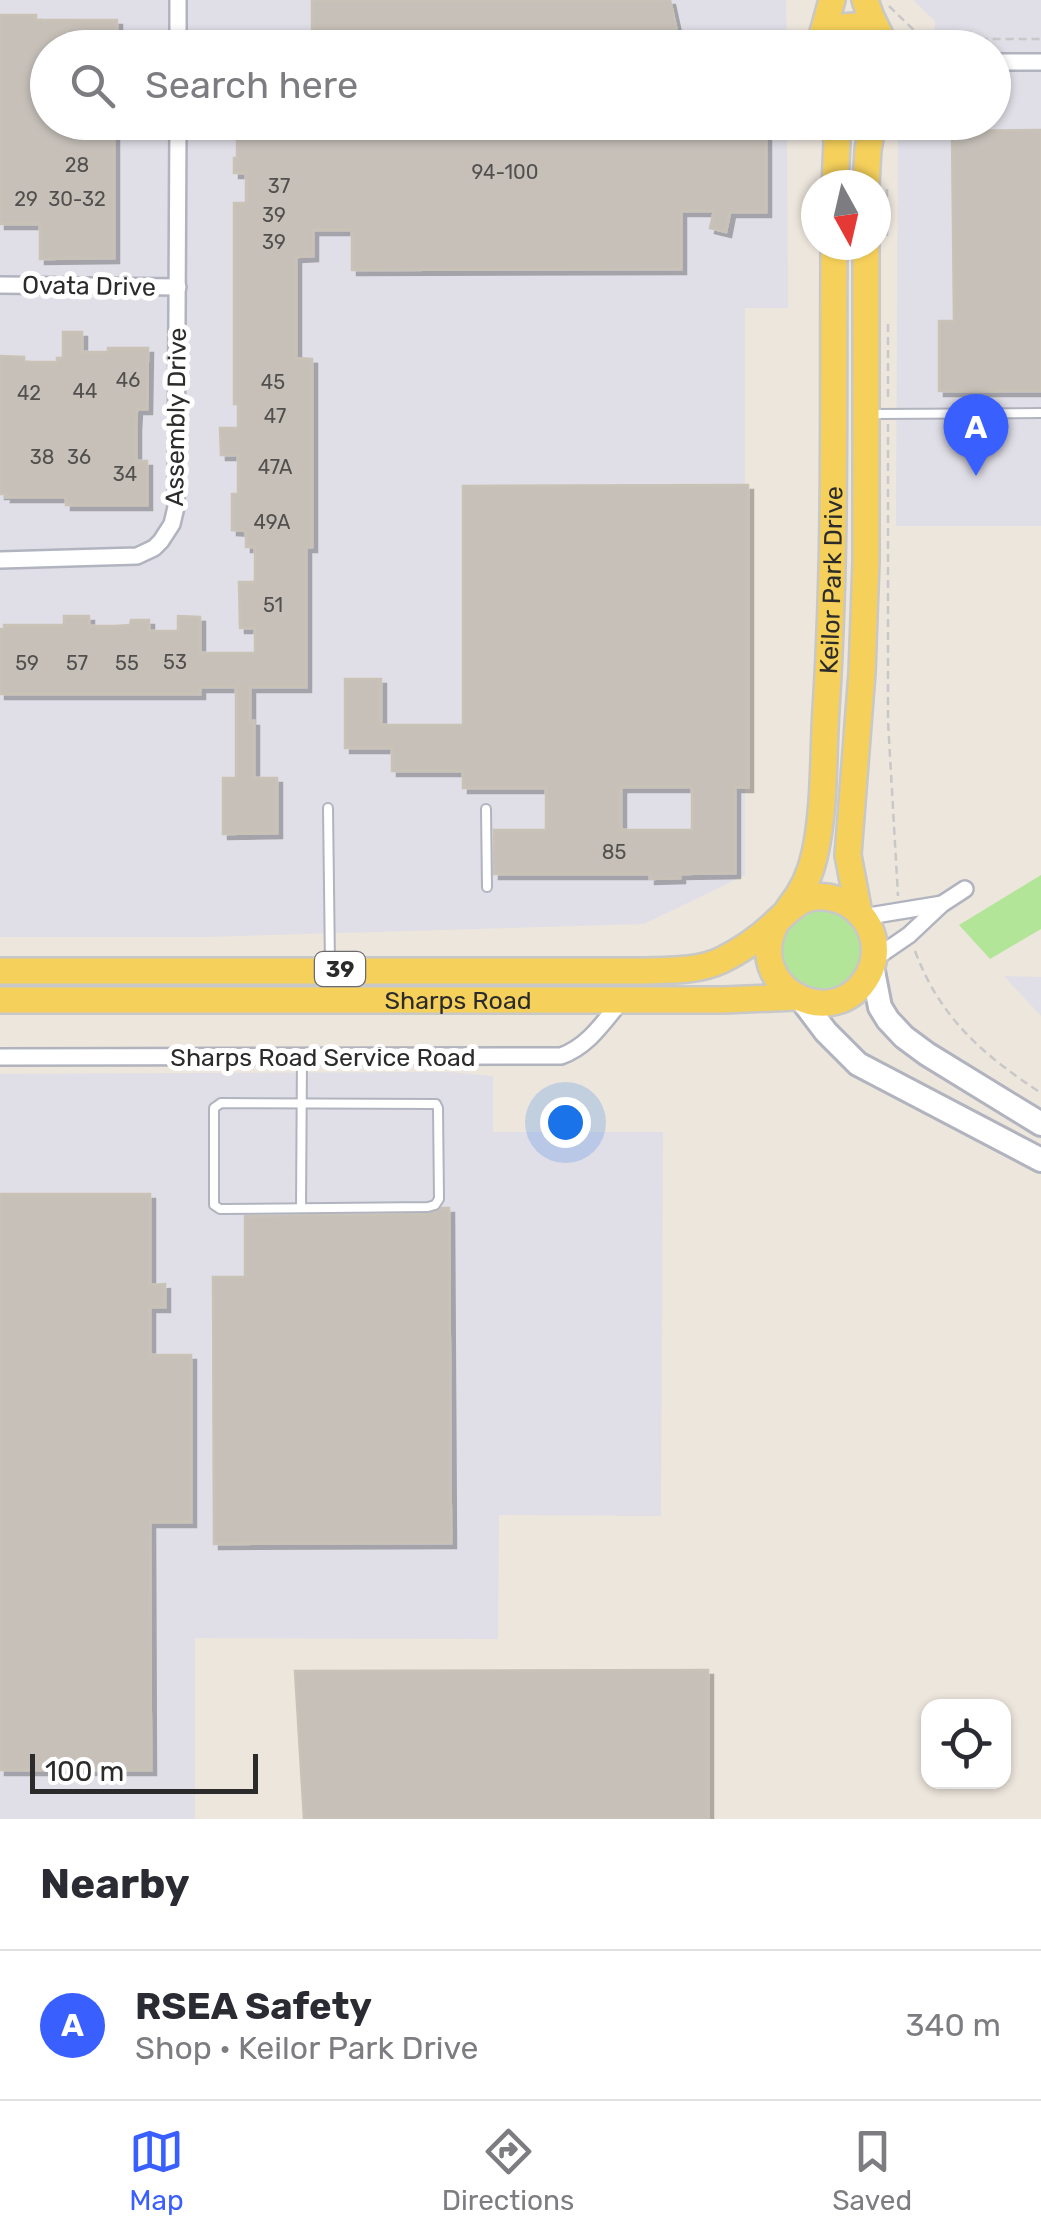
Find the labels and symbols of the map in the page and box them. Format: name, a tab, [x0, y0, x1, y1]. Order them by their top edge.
house number: 28	[65, 153, 89, 177]
house number: 94-100	[472, 160, 538, 184]
north arrow	[801, 170, 891, 260]
house number: 37	[268, 174, 290, 198]
house number: 29	[14, 187, 38, 211]
house number: 30-32	[48, 187, 106, 211]
house number: 39	[262, 203, 286, 227]
house number: 39	[262, 230, 286, 254]
street label: Ovata Drive	[22, 270, 156, 302]
street label: Assembly Drive	[160, 327, 192, 507]
house number: 46	[116, 368, 140, 392]
house number: 45	[261, 370, 285, 394]
house number: 44	[73, 379, 97, 403]
house number: 42	[17, 381, 41, 405]
pin: A	[944, 394, 1008, 476]
house number: 47	[264, 404, 286, 428]
house number: 38	[30, 445, 54, 469]
house number: 36	[67, 445, 91, 469]
house number: 47A	[258, 455, 292, 479]
house number: 34	[113, 462, 137, 486]
street label: Keilor Park Drive	[814, 486, 848, 675]
house number: 49A	[254, 510, 290, 534]
house number: 51	[263, 593, 283, 617]
house number: 53	[163, 650, 187, 674]
house number: 59	[15, 651, 39, 675]
house number: 57	[66, 651, 88, 675]
house number: 55	[115, 651, 139, 675]
house number: 85	[602, 840, 626, 864]
road number: 39	[315, 952, 365, 986]
street label: Sharps Road	[384, 986, 532, 1015]
street label: Sharps Road Service Road	[170, 1043, 476, 1072]
your location	[540, 1097, 591, 1148]
scale bar	[30, 1749, 258, 1794]

